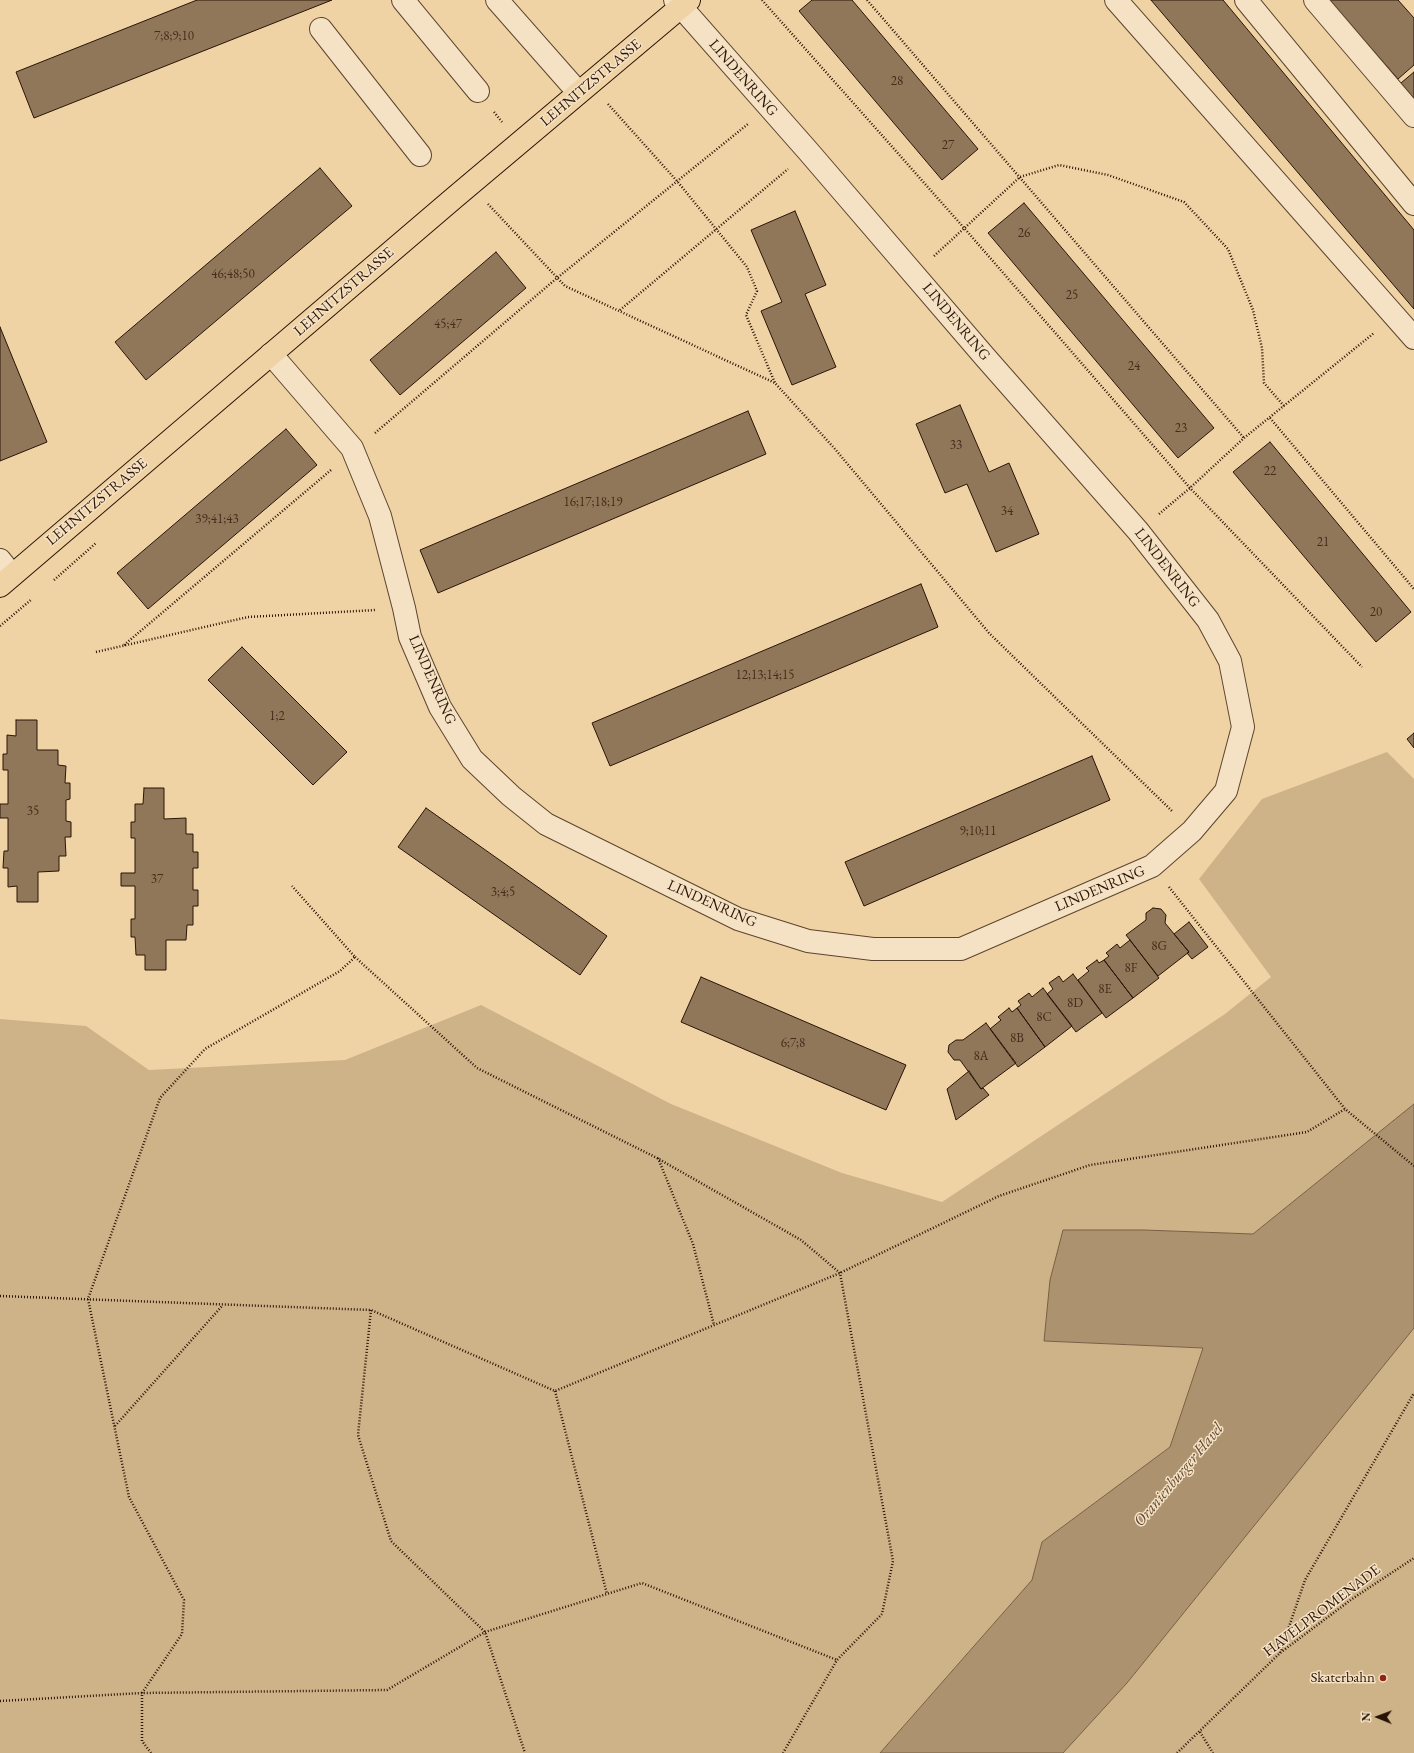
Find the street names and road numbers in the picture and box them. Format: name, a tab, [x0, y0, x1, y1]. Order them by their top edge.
street label: LEHNITZSTRASSE	[537, 35, 645, 131]
street label: LINDENRING	[705, 36, 781, 120]
street label: LEHNITZSTRASSE	[290, 244, 398, 340]
street label: LINDENRING	[918, 279, 994, 365]
street label: LEHNITZSTRASSE	[43, 454, 151, 550]
street label: LINDENRING	[1130, 525, 1204, 611]
street label: LINDENRING	[404, 632, 460, 728]
street label: LINDENRING	[1052, 862, 1148, 916]
street label: LINDENRING	[664, 876, 760, 932]
street label: HAVELPROMENADE	[1260, 1561, 1384, 1661]

